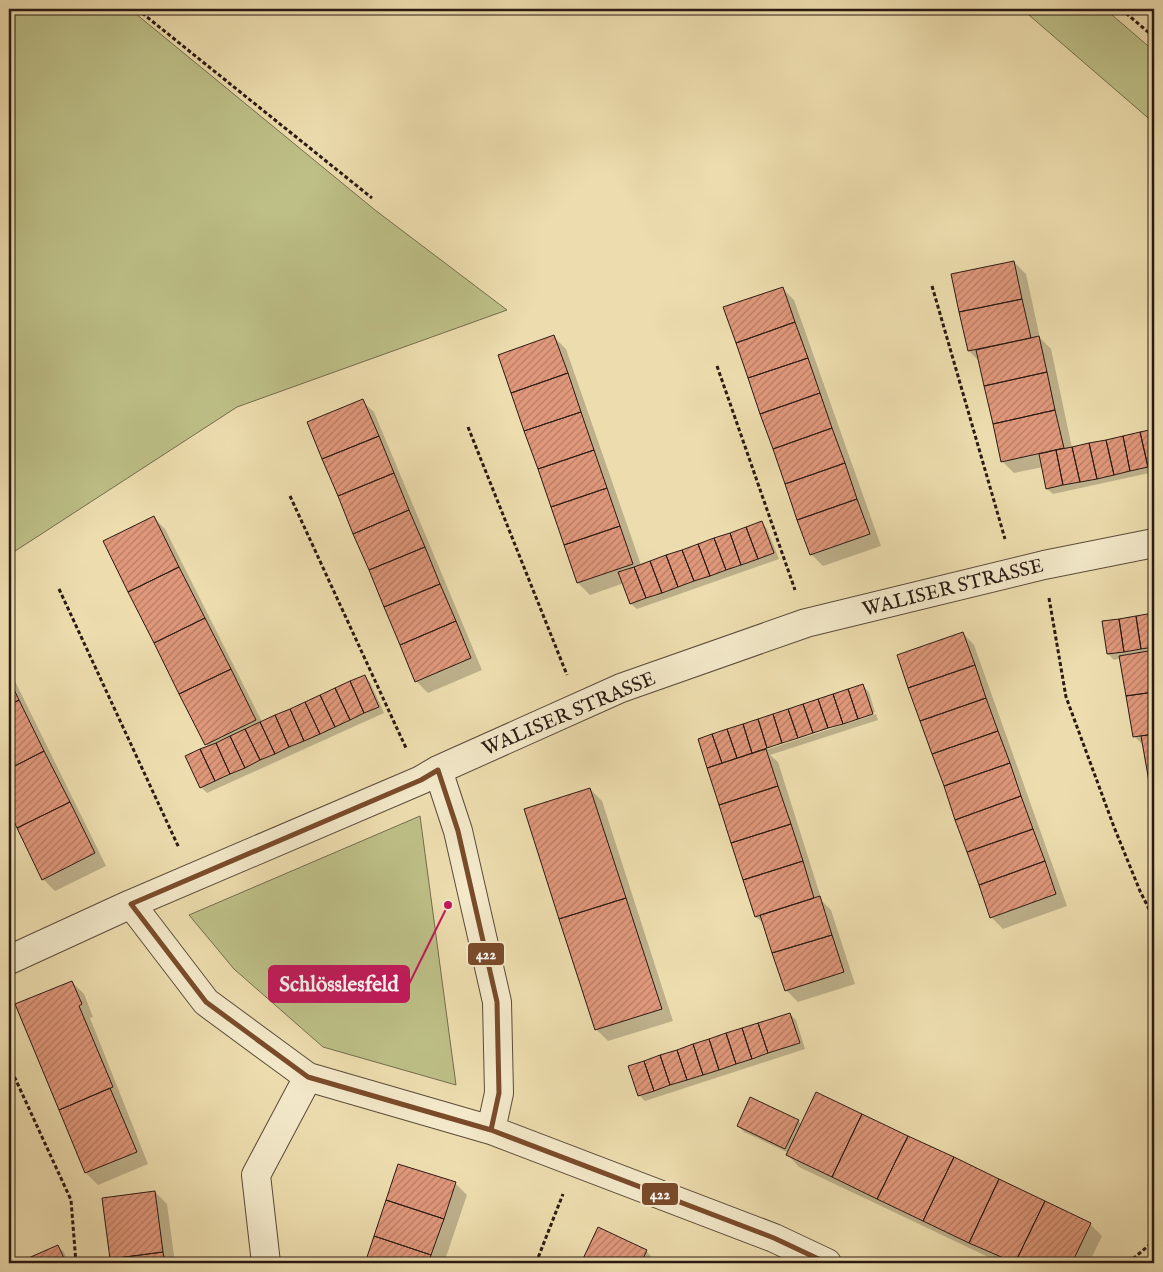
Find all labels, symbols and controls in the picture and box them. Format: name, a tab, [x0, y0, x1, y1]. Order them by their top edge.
street label: WALISER STRASSE	[860, 553, 1046, 623]
street label: WALISER STRASSE	[479, 666, 660, 762]
line badge: 422	[467, 942, 505, 966]
text: 422	[476, 946, 496, 964]
callout: Schlösslesfeld	[269, 966, 409, 1002]
text: Schlösslesfeld	[279, 972, 399, 999]
line badge: 422	[641, 1182, 679, 1206]
text: 422	[650, 1186, 670, 1204]

